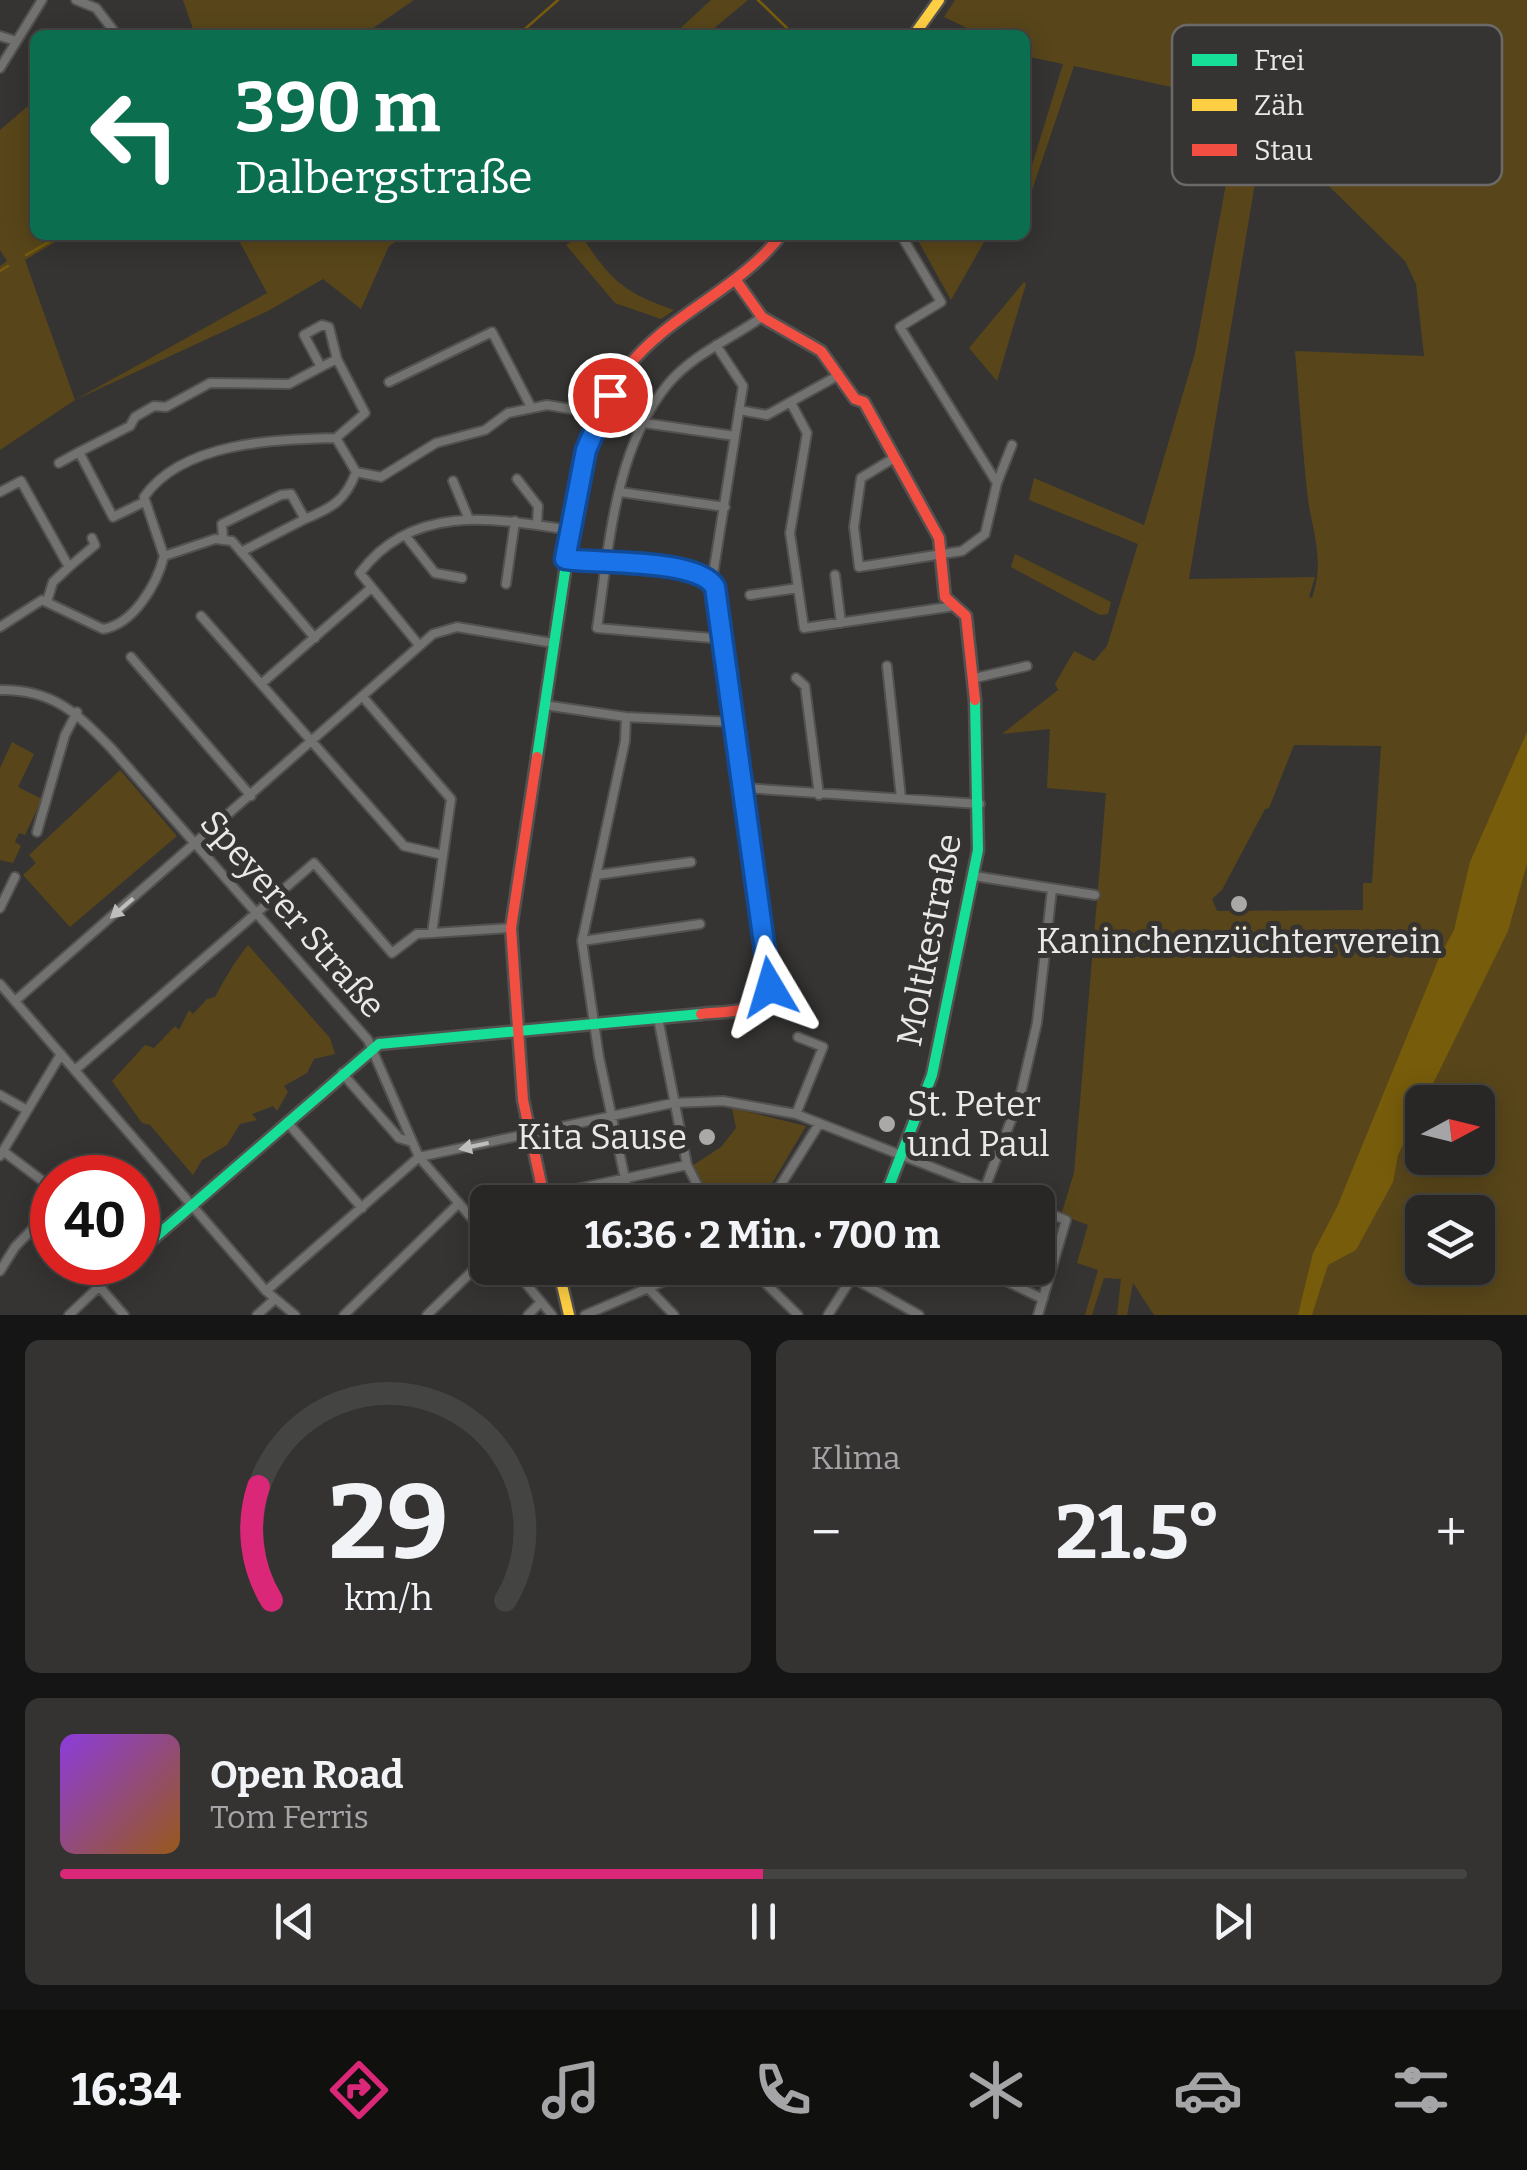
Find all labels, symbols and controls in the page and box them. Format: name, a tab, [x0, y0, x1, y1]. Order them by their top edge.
legend	[1172, 25, 1502, 185]
text: Frei	[1254, 44, 1305, 77]
text: 390 m	[235, 66, 441, 150]
icon: left	[70, 70, 200, 200]
text: Zäh	[1254, 89, 1304, 122]
text: Stau	[1254, 134, 1313, 167]
text: Dalbergstraße	[235, 151, 533, 205]
pin	[568, 353, 653, 438]
icon: arrive	[583, 368, 638, 423]
street label: Speyerer Straße	[192, 802, 394, 1026]
street label: Moltkestraße	[888, 830, 970, 1050]
marker: Kaninchenzüchterverein	[1228, 893, 1250, 915]
one-way arrow	[110, 897, 135, 919]
place label: Kaninchenzüchterverein	[1036, 920, 1442, 962]
position arrow	[718, 935, 822, 1039]
place label: St. Peter und Paul	[907, 1083, 1050, 1165]
north arrow	[1405, 1085, 1495, 1175]
map controls	[1405, 1085, 1495, 1285]
marker: St. Peter und Paul	[876, 1113, 898, 1135]
place label: Kita Sause	[517, 1116, 687, 1158]
marker: Kita Sause	[696, 1126, 718, 1148]
one-way arrow	[458, 1138, 489, 1154]
speed limit sign: 40	[30, 1155, 160, 1285]
button: layers	[1405, 1195, 1495, 1285]
text: 16:36 · 2 Min. · 700 m	[585, 1212, 940, 1258]
text: Klima	[811, 1439, 900, 1477]
text: 29	[328, 1461, 448, 1586]
text: 21.5°	[1055, 1488, 1221, 1578]
text: −	[811, 1500, 841, 1566]
text: +	[1436, 1500, 1467, 1566]
text: km/h	[344, 1577, 432, 1619]
text: Open Road	[210, 1752, 403, 1798]
text: Tom Ferris	[210, 1798, 369, 1836]
icon: previous	[267, 1894, 322, 1949]
icon: pause	[736, 1894, 791, 1949]
icon: next	[1205, 1894, 1260, 1949]
icon: directions	[324, 2055, 394, 2125]
icon: music	[536, 2055, 606, 2125]
icon: phone	[748, 2055, 818, 2125]
icon: climate	[961, 2055, 1031, 2125]
icon: car	[1173, 2055, 1243, 2125]
icon: filters	[1386, 2055, 1456, 2125]
text: 16:34	[71, 2063, 181, 2117]

